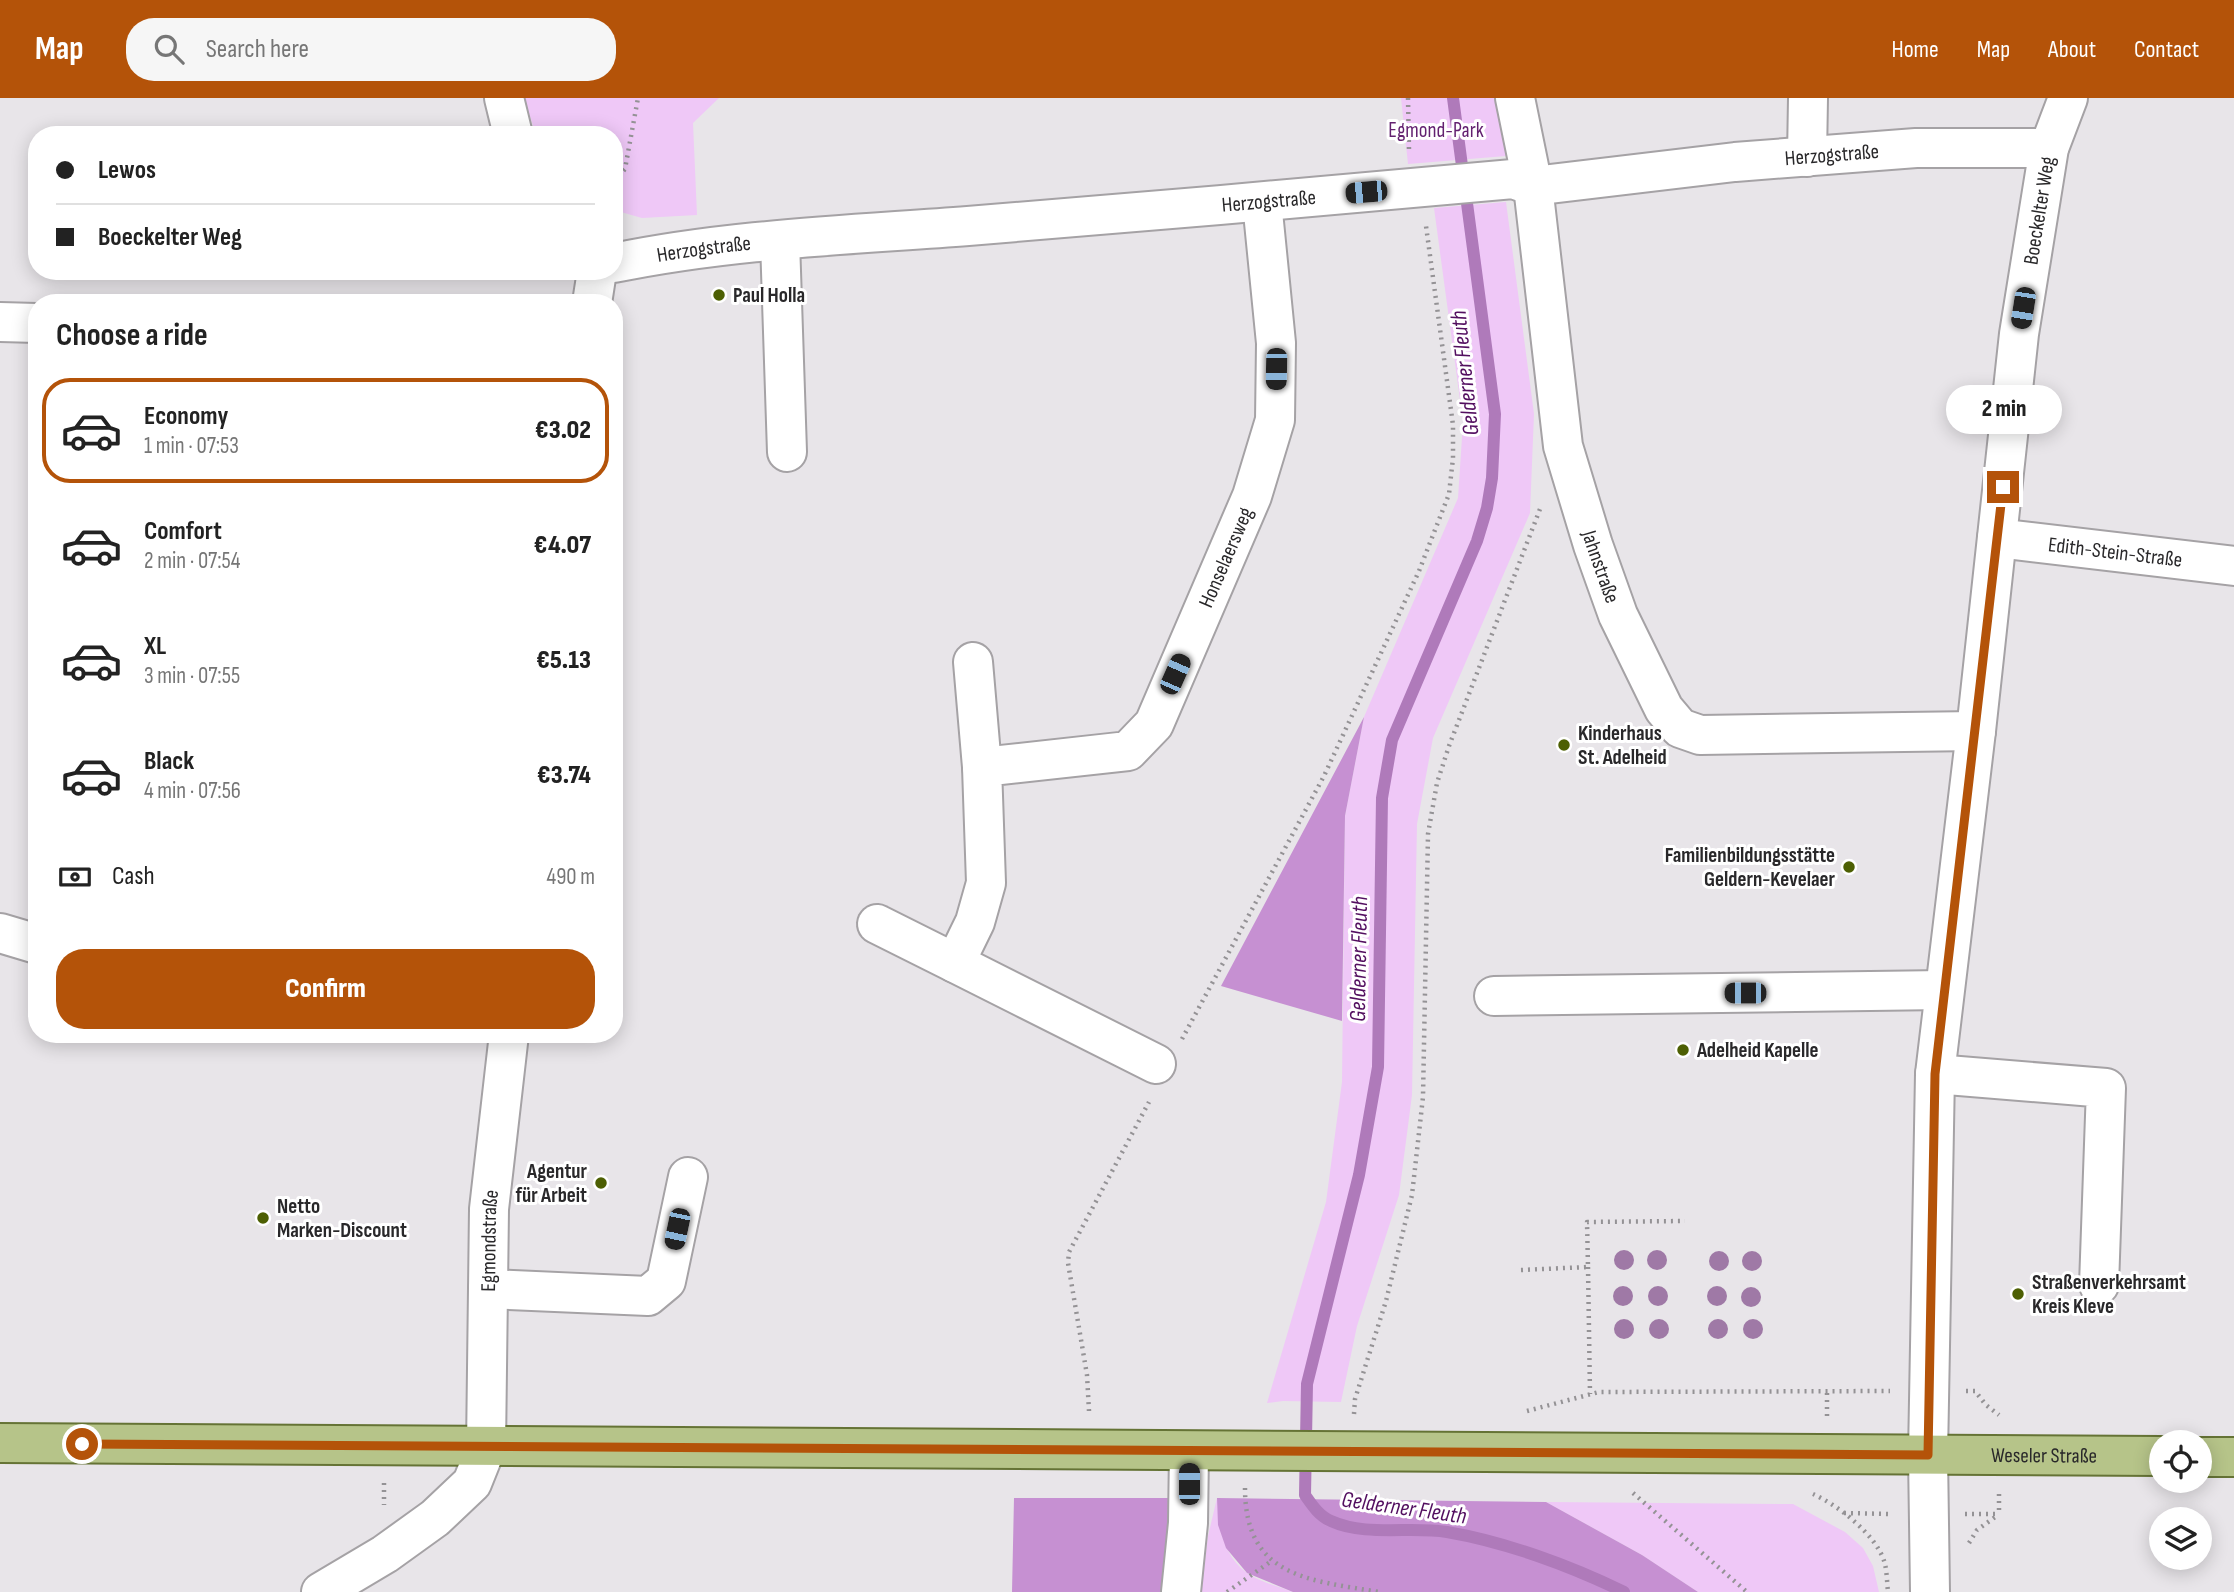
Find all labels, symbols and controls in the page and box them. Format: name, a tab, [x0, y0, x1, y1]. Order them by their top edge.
search box	[126, 18, 616, 81]
text: Map	[35, 29, 84, 69]
icon: search	[150, 30, 188, 68]
text: Search here	[206, 34, 309, 65]
text: Home	[1891, 35, 1939, 64]
text: Map	[1977, 35, 2010, 64]
text: About	[2048, 35, 2096, 64]
text: Contact	[2134, 35, 2199, 64]
park label: Egmond-Park	[1388, 118, 1484, 143]
street label: Herzogstraße	[1784, 138, 1880, 171]
text: Lewos	[98, 155, 156, 186]
street label: Boeckelter Weg	[2018, 155, 2060, 266]
car	[1345, 180, 1388, 204]
street label: Herzogstraße	[1221, 184, 1317, 217]
text: Boeckelter Weg	[98, 222, 242, 253]
street label: Herzogstraße	[655, 230, 752, 267]
place label: Paul Holla	[733, 283, 805, 308]
car	[2010, 286, 2037, 330]
marker: Paul Holla	[711, 287, 727, 303]
water label: Gelderner Fleuth	[1444, 309, 1485, 437]
text: Choose a ride	[56, 316, 208, 355]
car	[1266, 348, 1287, 390]
callout: 2 min	[1945, 386, 2061, 434]
text: 2 min	[1982, 395, 2026, 423]
icon: car	[60, 399, 123, 462]
text: Economy	[144, 401, 228, 432]
text: €3.02	[535, 415, 591, 446]
text: 1 min · 07:53	[144, 432, 239, 460]
route end	[1987, 471, 2019, 503]
street label: Honselaersweg	[1193, 503, 1258, 611]
icon: car	[60, 514, 123, 577]
text: Comfort	[144, 516, 222, 547]
street label: Jahnstraße	[1576, 526, 1625, 606]
text: €4.07	[534, 530, 591, 561]
street label: Edith-Stein-Straße	[2047, 532, 2184, 572]
text: 2 min · 07:54	[144, 547, 240, 575]
icon: car	[60, 629, 123, 692]
text: XL	[144, 631, 166, 662]
text: €5.13	[536, 645, 591, 676]
car	[1157, 651, 1194, 697]
text: 3 min · 07:55	[144, 662, 240, 690]
place label: Kinderhaus St. Adelheid	[1578, 721, 1667, 770]
marker: Kinderhaus St. Adelheid	[1556, 737, 1572, 753]
icon: car	[60, 744, 123, 807]
text: Black	[144, 746, 194, 777]
text: €3.74	[537, 760, 591, 791]
text: 4 min · 07:56	[144, 777, 241, 805]
place label: Familienbildungsstätte Geldern-Kevelaer	[1665, 843, 1836, 892]
icon: cash	[56, 858, 94, 896]
marker: Familienbildungsstätte Geldern-Kevelaer	[1841, 859, 1857, 875]
text: Cash	[112, 861, 155, 892]
text: 490 m	[546, 863, 595, 891]
water label: Gelderner Fleuth	[1344, 896, 1374, 1022]
button: Confirm	[56, 949, 595, 1029]
car	[1725, 983, 1767, 1004]
place label: Adelheid Kapelle	[1696, 1038, 1819, 1063]
marker: Adelheid Kapelle	[1675, 1042, 1691, 1058]
place label: Agentur für Arbeit	[515, 1159, 588, 1208]
marker: Agentur für Arbeit	[593, 1175, 609, 1191]
street label: Egmondstraße	[475, 1188, 504, 1292]
place label: Netto Marken-Discount	[277, 1194, 407, 1243]
car	[663, 1206, 692, 1252]
marker: Netto Marken-Discount	[255, 1210, 271, 1226]
place label: Straßenverkehrsamt Kreis Kleve	[2032, 1270, 2186, 1319]
marker: Straßenverkehrsamt Kreis Kleve	[2010, 1286, 2026, 1302]
route start	[66, 1428, 98, 1460]
map controls	[2149, 1430, 2212, 1570]
button: locate	[2149, 1430, 2212, 1493]
street label: Weseler Straße	[1991, 1442, 2097, 1468]
car	[1179, 1463, 1200, 1505]
water label: Gelderner Fleuth	[1340, 1485, 1469, 1531]
button: layers	[2149, 1507, 2212, 1570]

